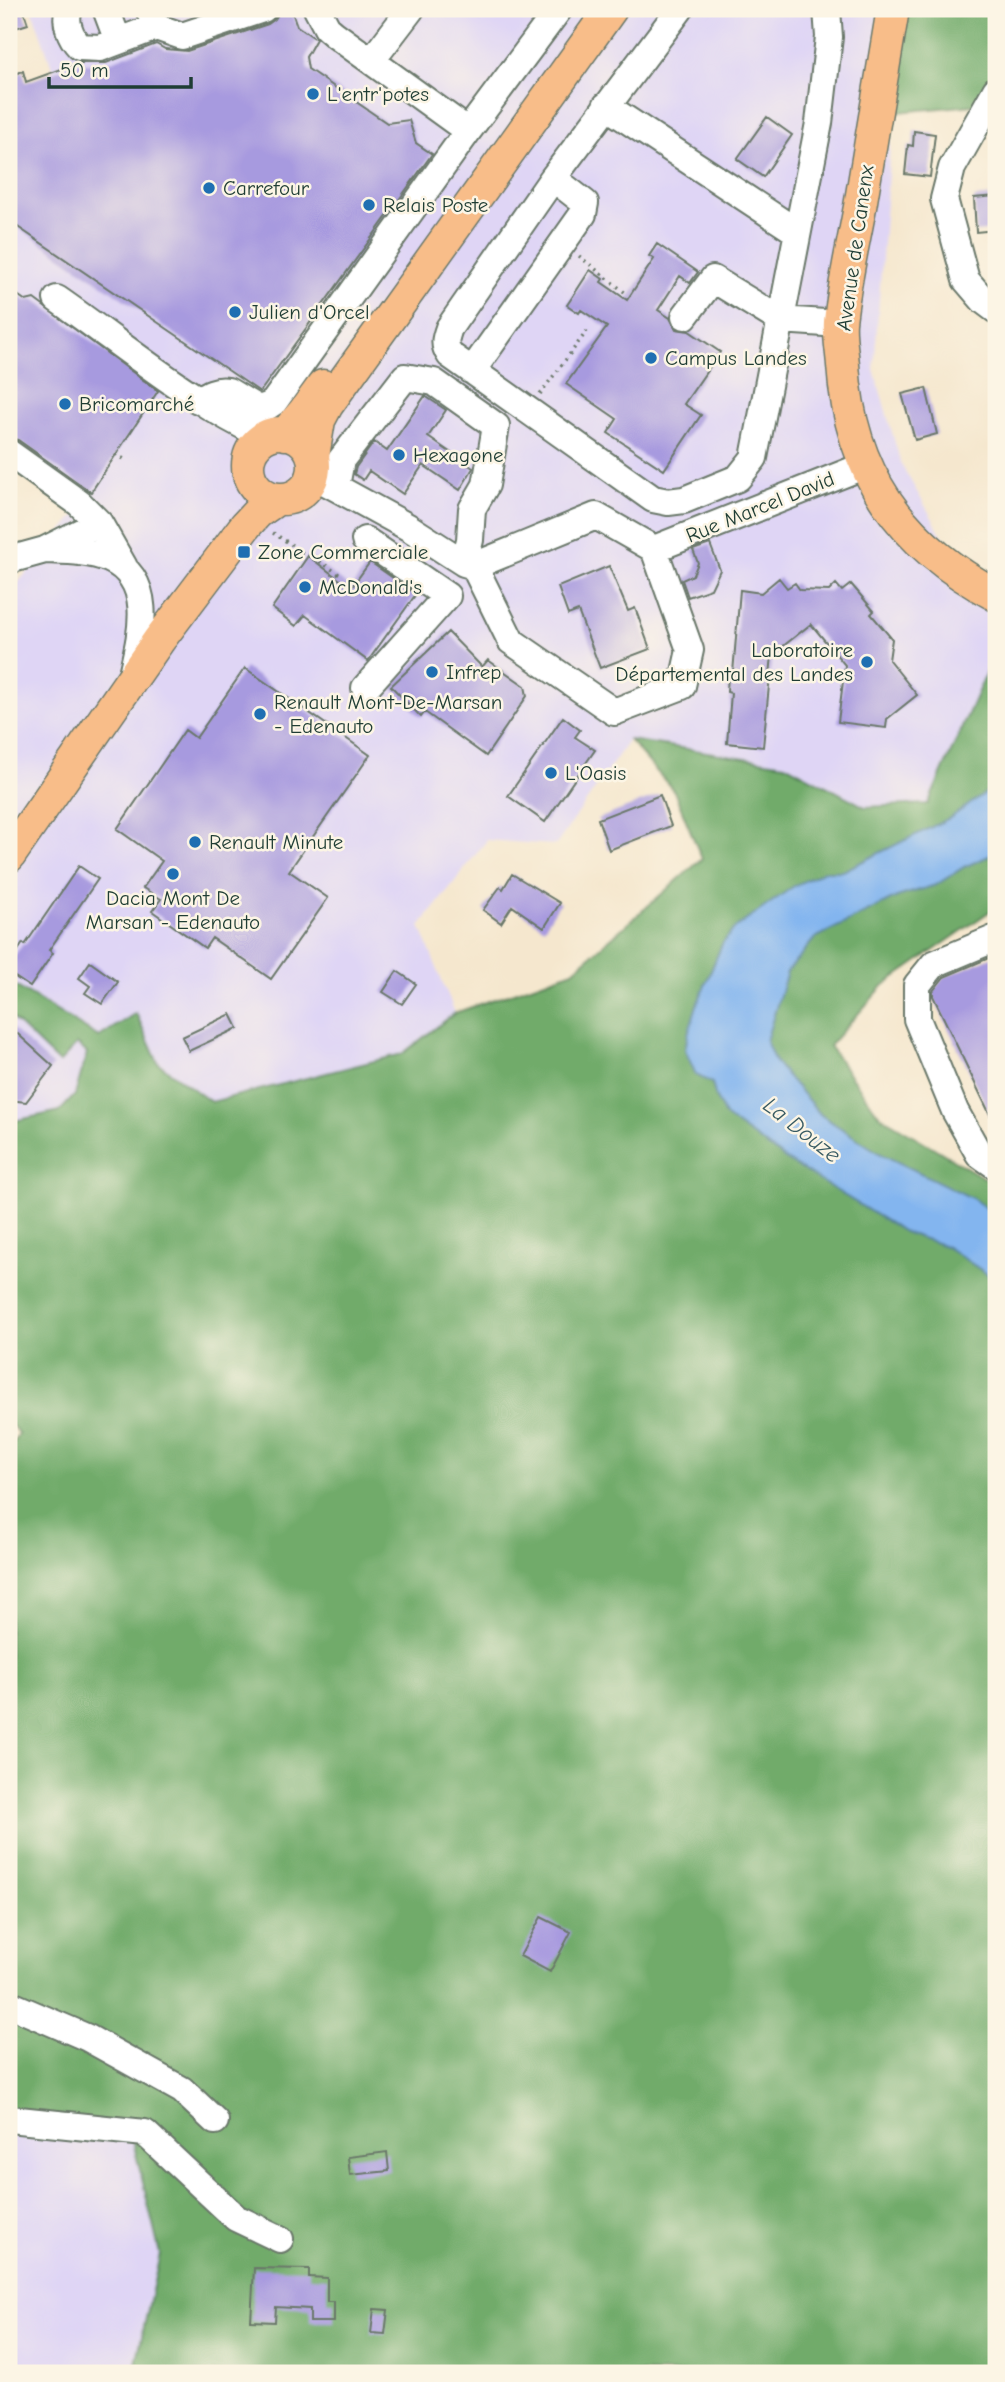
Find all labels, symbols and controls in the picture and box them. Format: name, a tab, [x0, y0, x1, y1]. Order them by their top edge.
scale bar	[49, 46, 191, 90]
text: 50 m	[60, 58, 109, 82]
place label: L'entr'potes	[327, 82, 429, 106]
marker: L'entr'potes	[305, 86, 321, 102]
street label: Avenue de Canenx	[831, 164, 879, 332]
place label: Carrefour	[223, 176, 310, 200]
marker: Carrefour	[201, 180, 217, 196]
place label: Relais Poste	[383, 193, 488, 217]
marker: Relais Poste	[361, 197, 377, 213]
place label: Julien d'Orcel	[249, 300, 370, 324]
marker: Julien d'Orcel	[227, 304, 243, 320]
place label: Campus Landes	[665, 346, 807, 370]
marker: Campus Landes	[643, 350, 659, 366]
place label: Bricomarché	[79, 392, 194, 416]
marker: Bricomarché	[57, 396, 73, 412]
place label: Hexagone	[413, 443, 503, 467]
marker: Hexagone	[391, 447, 407, 463]
street label: Rue Marcel David	[682, 466, 838, 548]
place label: Zone Commerciale	[258, 540, 428, 564]
marker: Zone Commerciale	[236, 544, 252, 560]
place label: McDonald's	[319, 575, 422, 599]
marker: McDonald's	[297, 579, 313, 595]
place label: Laboratoire Départemental des Landes	[615, 638, 853, 686]
marker: Laboratoire Départemental des Landes	[859, 654, 875, 670]
place label: Infrep	[446, 660, 501, 684]
marker: Infrep	[424, 664, 440, 680]
place label: Renault Mont-De-Marsan - Edenauto	[274, 690, 502, 738]
marker: Renault Mont-De-Marsan - Edenauto	[252, 706, 268, 722]
place label: L'Oasis	[565, 761, 626, 785]
marker: L'Oasis	[543, 765, 559, 781]
place label: Renault Minute	[209, 830, 343, 854]
marker: Renault Minute	[187, 834, 203, 850]
marker: Dacia Mont De Marsan - Edenauto	[165, 866, 181, 882]
place label: Dacia Mont De Marsan - Edenauto	[86, 886, 260, 934]
water label: La Douze	[758, 1091, 846, 1169]

